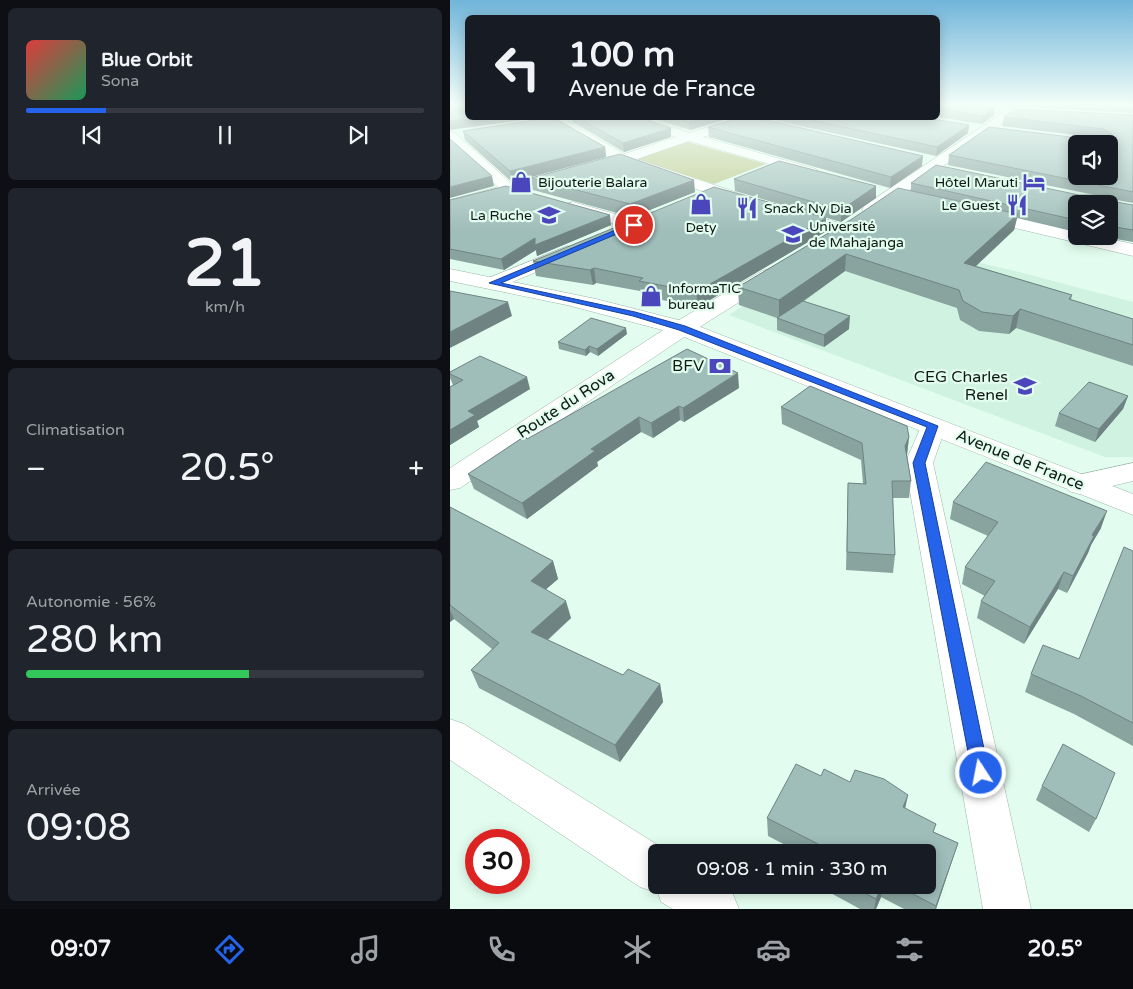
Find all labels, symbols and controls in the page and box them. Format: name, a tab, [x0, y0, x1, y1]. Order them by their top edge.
text: 100 m	[568, 34, 675, 76]
icon: left	[485, 35, 550, 100]
text: Blue Orbit	[101, 49, 193, 71]
text: Sona	[101, 71, 139, 91]
text: Avenue de France	[568, 76, 756, 102]
icon: previous	[78, 121, 106, 149]
icon: pause	[211, 121, 239, 149]
icon: next	[344, 121, 372, 149]
map controls	[1068, 135, 1118, 245]
button: sound	[1068, 135, 1118, 185]
shop icon: Bijouterie Balara	[508, 169, 534, 195]
hotel icon: Hôtel Maruti	[1021, 169, 1047, 195]
place label: Bijouterie Balara	[538, 174, 647, 191]
place label: Hôtel Maruti	[935, 174, 1018, 191]
shop icon: Dety	[688, 191, 714, 217]
restaurant icon: Le Guest	[1004, 192, 1030, 218]
restaurant icon: Snack Ny Dia	[734, 195, 760, 221]
button: layers	[1068, 195, 1118, 245]
place label: Le Guest	[941, 197, 1001, 214]
place label: Snack Ny Dia	[764, 200, 852, 217]
school or university icon: La Ruche	[536, 202, 562, 228]
pin	[613, 204, 655, 246]
place label: La Ruche	[470, 207, 532, 224]
icon: arrive	[620, 211, 648, 239]
place label: Université de Mahajanga	[809, 218, 904, 251]
place label: Dety	[686, 219, 717, 236]
school or university icon: Université de Mahajanga	[780, 221, 806, 247]
text: 21	[184, 225, 266, 304]
place label: InformaTIC bureau	[668, 280, 741, 313]
shop icon: InformaTIC bureau	[638, 283, 664, 309]
text: km/h	[205, 297, 245, 317]
bank icon: BFV	[707, 353, 733, 379]
place label: BFV	[672, 356, 704, 376]
street label: Route du Rova	[513, 365, 619, 443]
place label: CEG Charles Renel	[914, 367, 1008, 405]
school or university icon: CEG Charles Renel	[1012, 373, 1038, 399]
text: Climatisation	[26, 420, 125, 440]
street label: Avenue de France	[953, 425, 1087, 495]
text: 20.5°	[180, 445, 275, 491]
text: −	[26, 452, 46, 486]
text: +	[408, 452, 424, 486]
text: Autonomie · 56%	[26, 592, 156, 612]
text: 280 km	[26, 617, 163, 663]
position arrow	[954, 746, 1006, 798]
text: Arrivée	[26, 780, 81, 800]
text: 09:08	[26, 805, 131, 851]
speed limit sign: 30	[465, 829, 530, 894]
text: 09:08 · 1 min · 330 m	[696, 858, 888, 880]
icon: directions	[212, 932, 247, 967]
icon: music	[348, 932, 383, 967]
icon: phone	[484, 932, 519, 967]
icon: climate	[620, 932, 655, 967]
icon: car	[756, 932, 791, 967]
icon: filters	[892, 932, 927, 967]
text: 09:07	[50, 936, 111, 962]
text: 20.5°	[1027, 936, 1082, 962]

